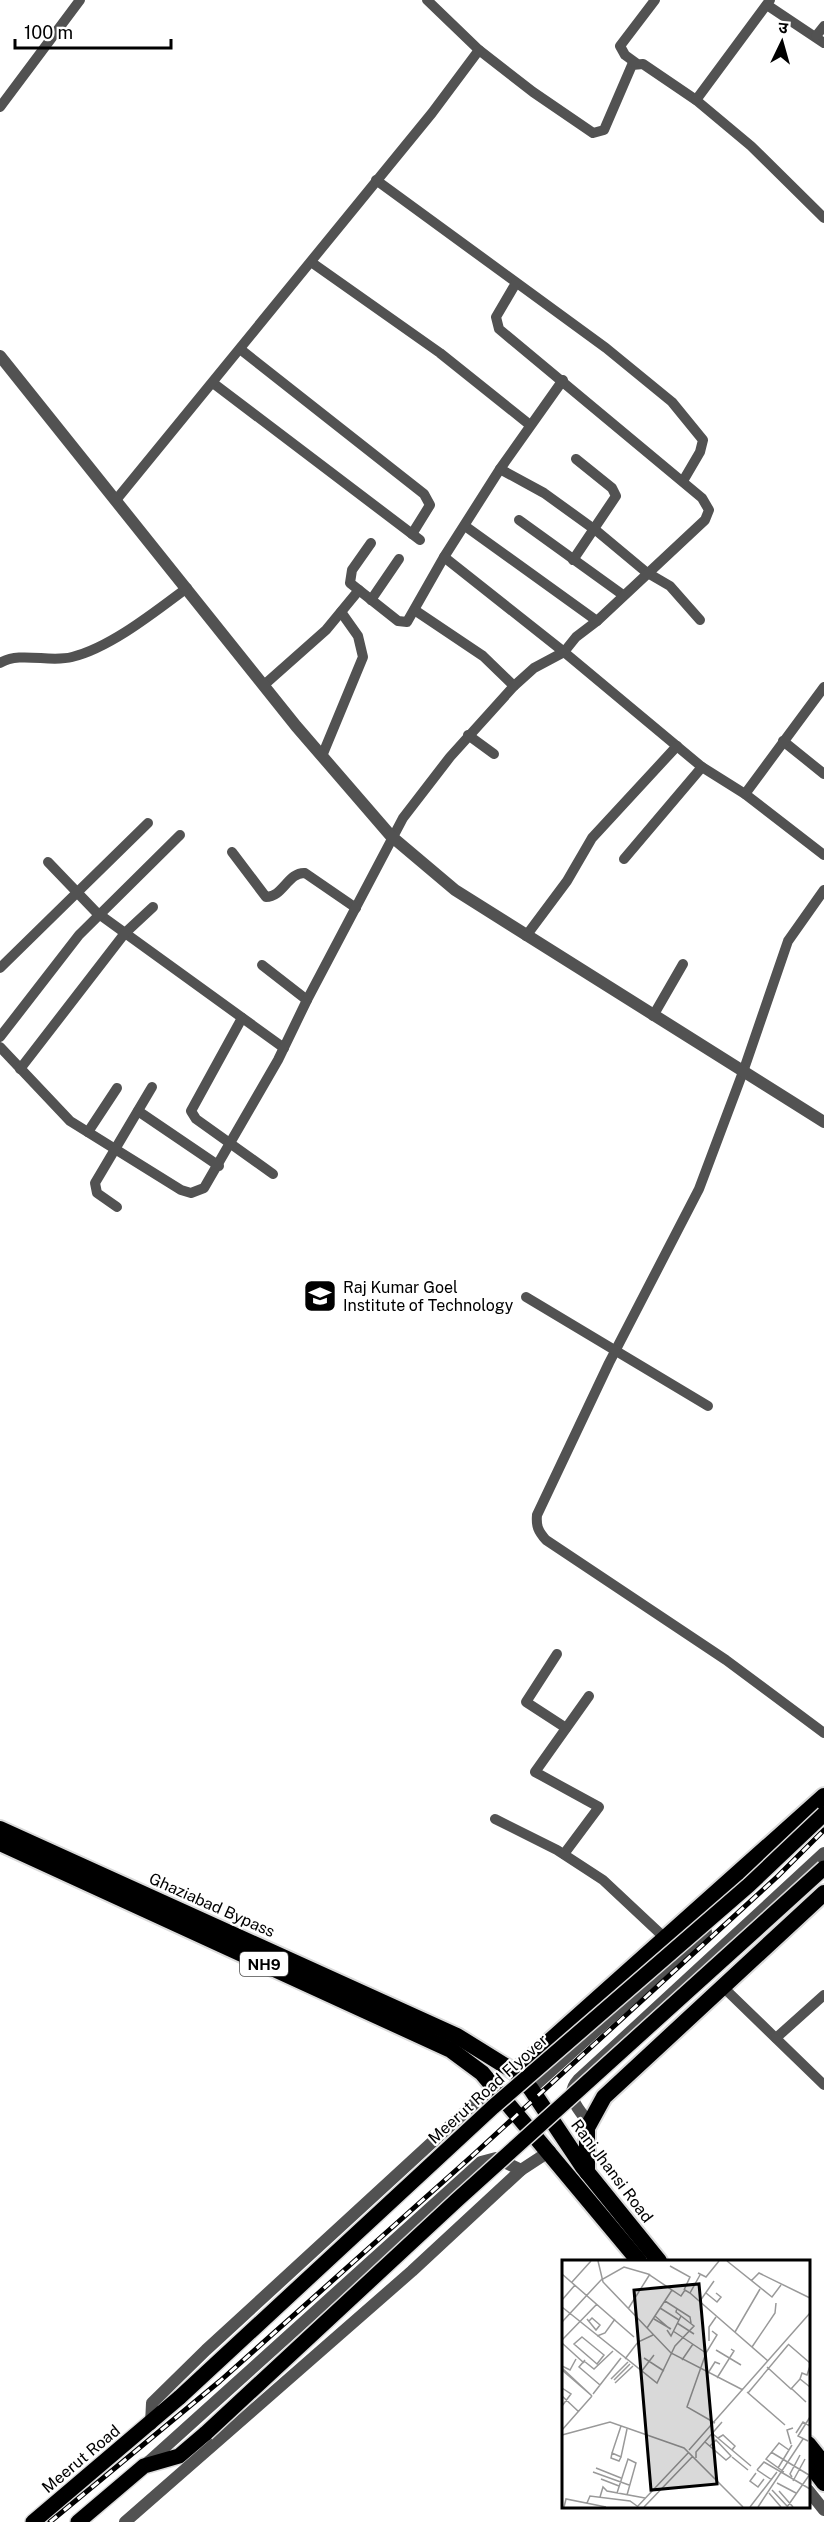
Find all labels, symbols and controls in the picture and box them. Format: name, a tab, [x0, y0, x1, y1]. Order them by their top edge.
scale bar	[15, 12, 171, 50]
north arrow	[752, 12, 812, 72]
text: उ	[778, 18, 789, 37]
text: 100 m	[24, 22, 73, 43]
school or university icon: Raj Kumar Goel Institute of Technology	[302, 1278, 338, 1314]
place label: Raj Kumar Goel Institute of Technology	[343, 1278, 514, 1315]
street label: Ghaziabad Bypass	[146, 1869, 278, 1941]
road number: NH9	[240, 1952, 288, 1976]
street label: Meerut Road Flyover	[424, 2030, 552, 2148]
street label: Rani Jhansi Road	[567, 2116, 657, 2226]
inset map	[562, 2260, 809, 2507]
street label: Meerut Road	[38, 2421, 124, 2497]

